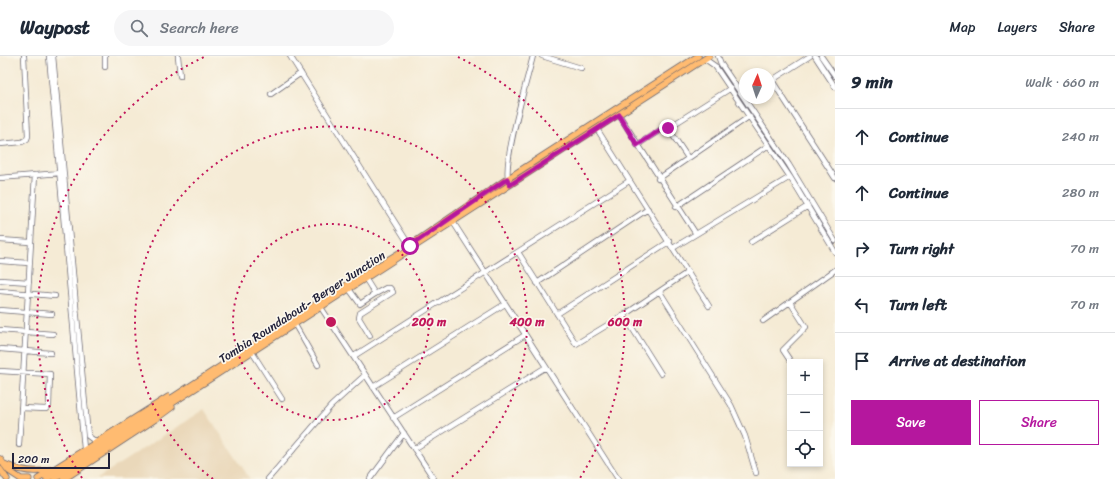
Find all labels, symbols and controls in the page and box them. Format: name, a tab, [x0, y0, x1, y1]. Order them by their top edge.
search box	[114, 10, 394, 46]
text: Waypost	[20, 11, 90, 44]
text: Search here	[160, 15, 239, 41]
text: Map	[950, 15, 975, 40]
text: Layers	[997, 15, 1037, 40]
text: Share	[1059, 15, 1095, 40]
icon: search	[128, 17, 150, 39]
text: 9 min	[851, 67, 893, 97]
north arrow	[739, 68, 775, 104]
text: Walk · 660 m	[1025, 71, 1099, 94]
route end	[659, 119, 677, 137]
text: Continue	[889, 124, 949, 150]
text: 240 m	[1062, 125, 1099, 148]
icon: ahead	[851, 126, 873, 148]
text: Continue	[889, 180, 949, 206]
text: 280 m	[1062, 181, 1099, 204]
icon: ahead	[851, 182, 873, 204]
text: Turn right	[889, 236, 954, 262]
route start	[401, 237, 419, 255]
text: 70 m	[1070, 237, 1099, 260]
icon: right	[851, 238, 873, 260]
street label: Tombia Roundabout- Berger Junction	[214, 244, 390, 369]
text: Turn left	[889, 292, 947, 318]
text: 70 m	[1070, 293, 1099, 316]
icon: left	[851, 294, 873, 316]
text: 200 m	[411, 311, 447, 333]
text: 400 m	[508, 311, 545, 333]
text: 600 m	[607, 311, 643, 333]
centre of rings	[324, 315, 338, 329]
text: Arrive at destination	[889, 348, 1026, 374]
icon: arrive	[851, 350, 873, 372]
map controls	[787, 359, 823, 467]
button: +	[787, 359, 823, 395]
button: −	[787, 395, 823, 431]
button: Save	[851, 400, 971, 445]
button: Share	[979, 400, 1099, 445]
button: locate	[787, 431, 823, 467]
text: 200 m	[18, 450, 50, 469]
scale bar	[12, 451, 110, 470]

